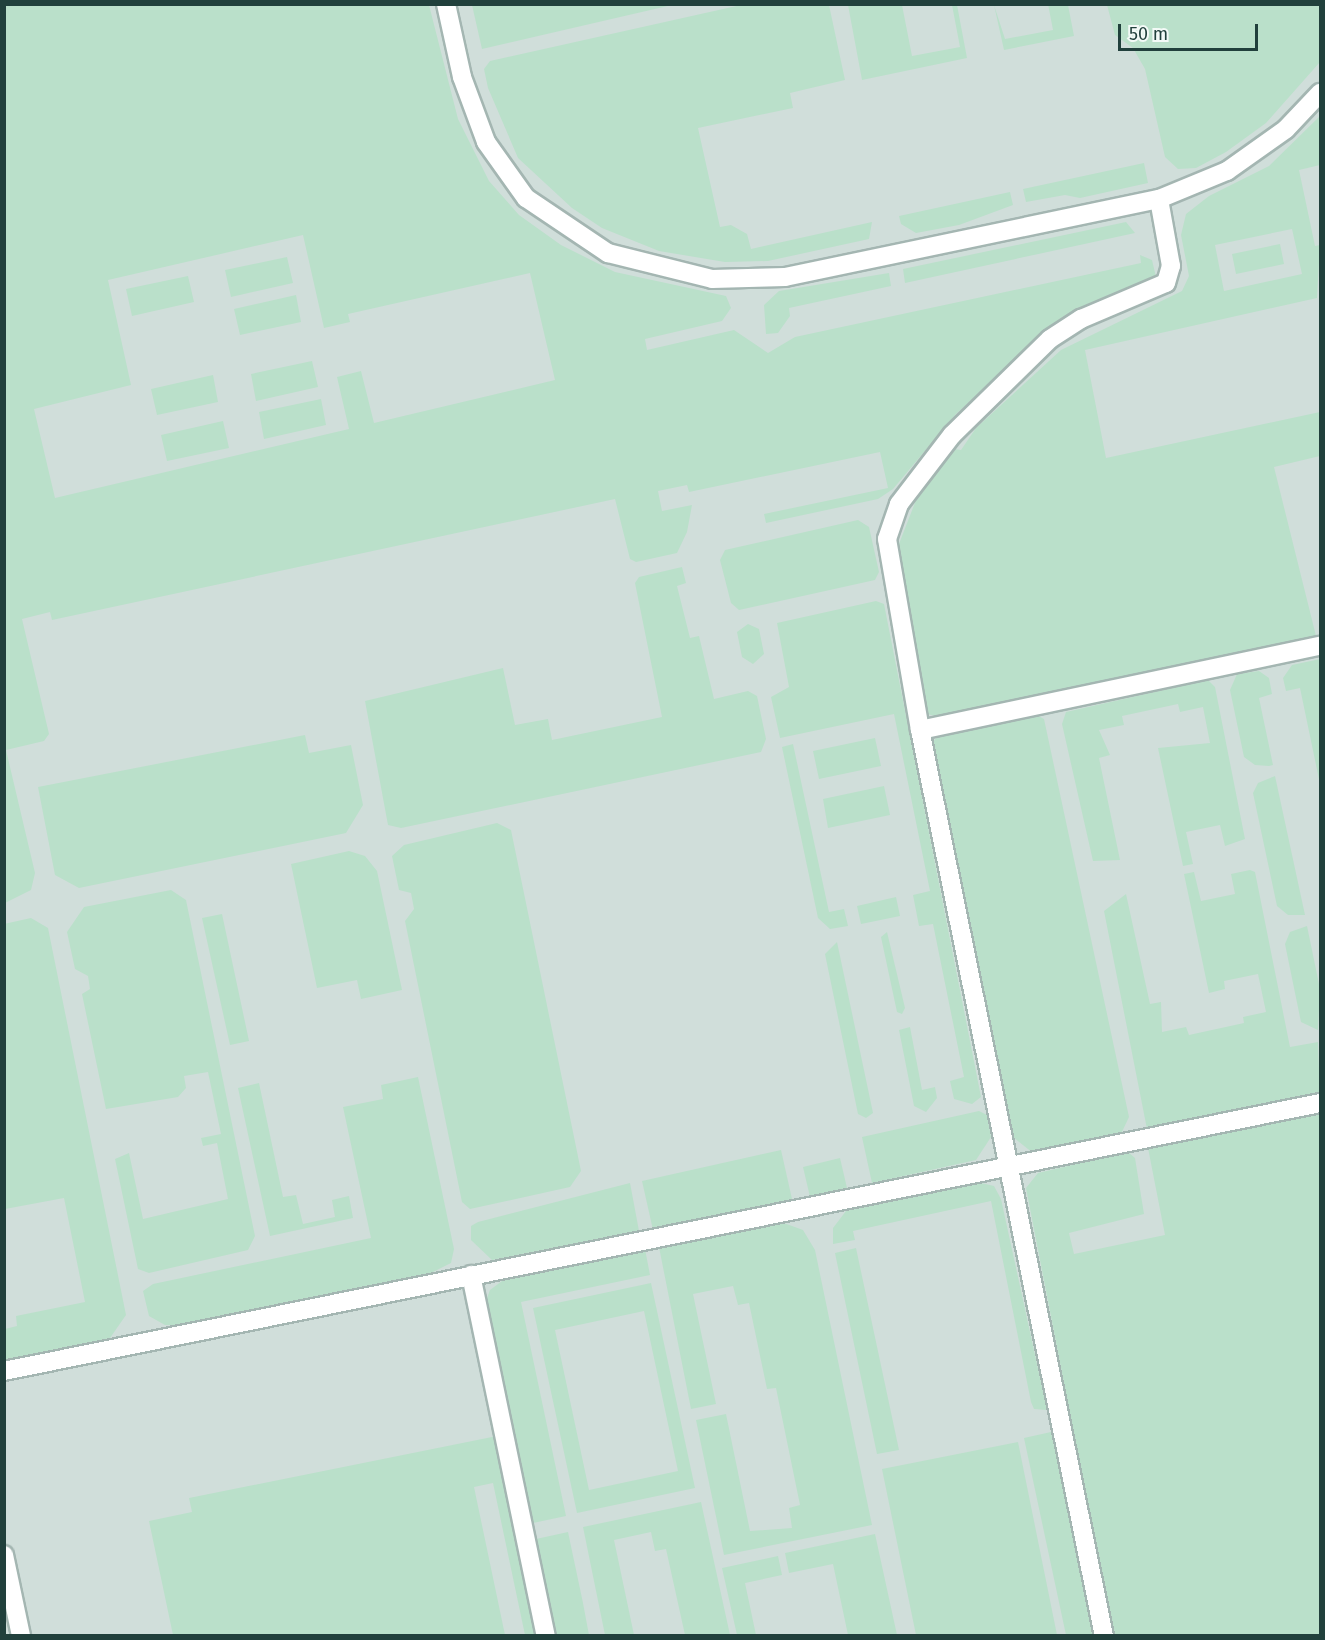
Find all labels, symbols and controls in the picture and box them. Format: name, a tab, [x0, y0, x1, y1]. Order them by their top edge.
scale bar	[1121, 12, 1260, 50]
text: 50 m	[1129, 23, 1168, 45]

